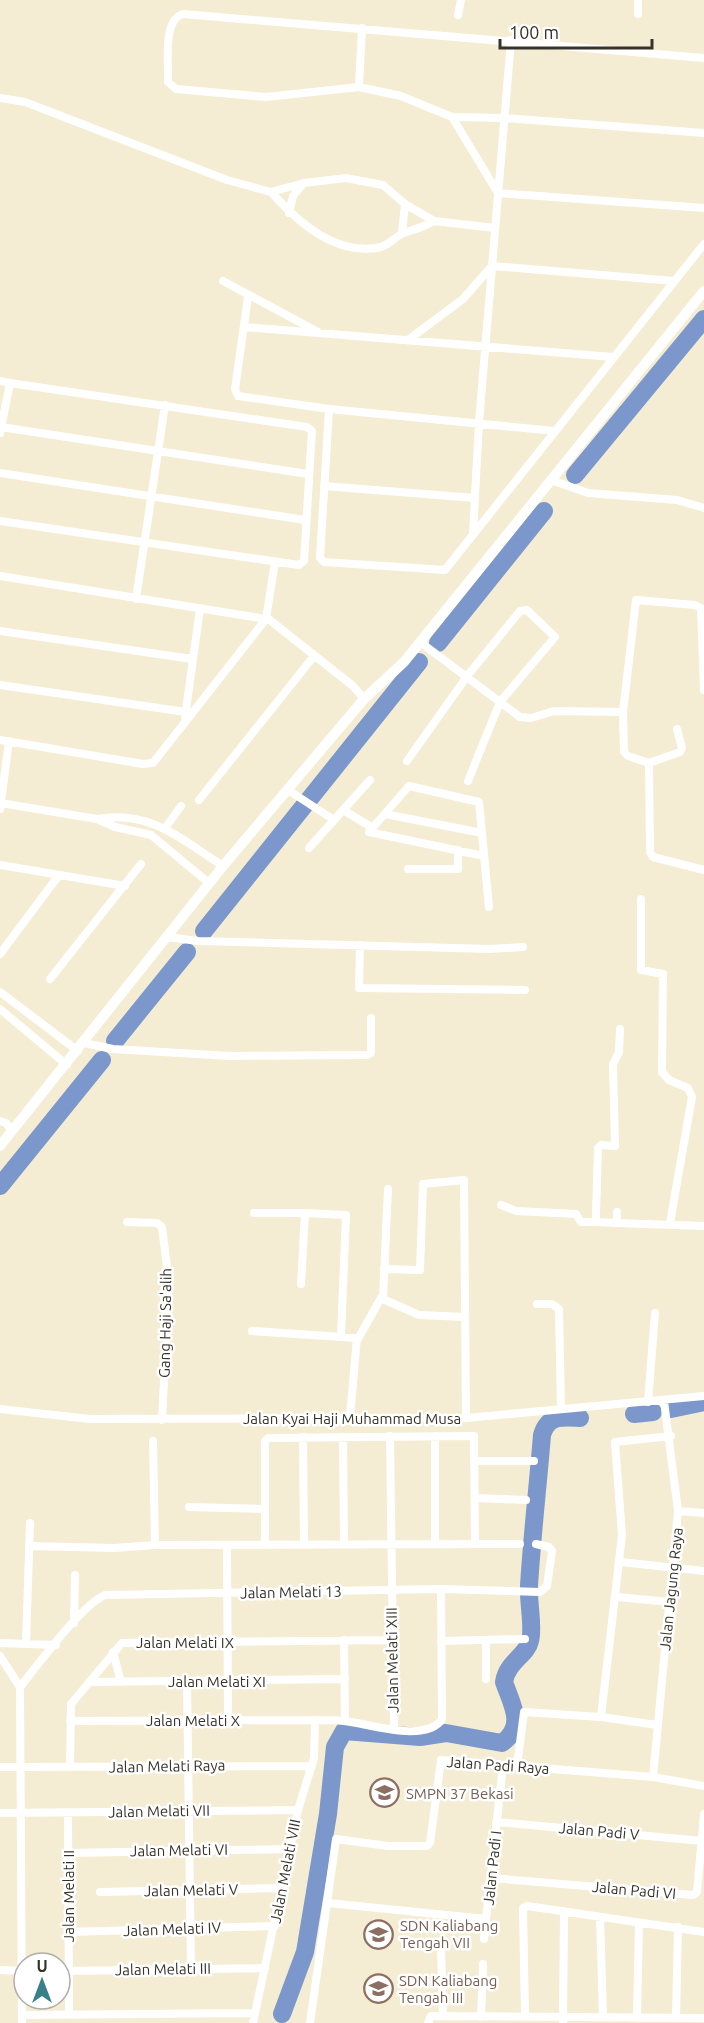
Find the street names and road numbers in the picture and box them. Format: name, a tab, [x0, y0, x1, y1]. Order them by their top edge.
street label: Gang Haji Sa'alih	[156, 1268, 174, 1378]
street label: Jalan Kyai Haji Muhammad Musa	[243, 1410, 461, 1427]
street label: Jalan Jagung Raya	[656, 1527, 686, 1651]
street label: Jalan Melati 13	[240, 1583, 342, 1601]
street label: Jalan Melati XIII	[383, 1607, 401, 1713]
street label: Jalan Melati IX	[136, 1634, 234, 1651]
street label: Jalan Melati XI	[168, 1673, 266, 1690]
street label: Jalan Melati X	[146, 1712, 240, 1729]
street label: Jalan Padi Raya	[446, 1753, 550, 1777]
street label: Jalan Melati Raya	[109, 1756, 225, 1776]
street label: Jalan Melati VII	[108, 1802, 210, 1820]
street label: Jalan Melati VIII	[267, 1817, 303, 1925]
street label: Jalan Padi V	[558, 1819, 640, 1843]
street label: Jalan Padi I	[480, 1830, 504, 1906]
street label: Jalan Melati VI	[130, 1841, 228, 1859]
street label: Jalan Melati II	[60, 1850, 77, 1942]
street label: Jalan Padi VI	[591, 1878, 677, 1902]
street label: Jalan Melati V	[144, 1881, 239, 1899]
street label: Jalan Melati IV	[123, 1919, 222, 1939]
street label: Jalan Melati III	[115, 1960, 211, 1978]

